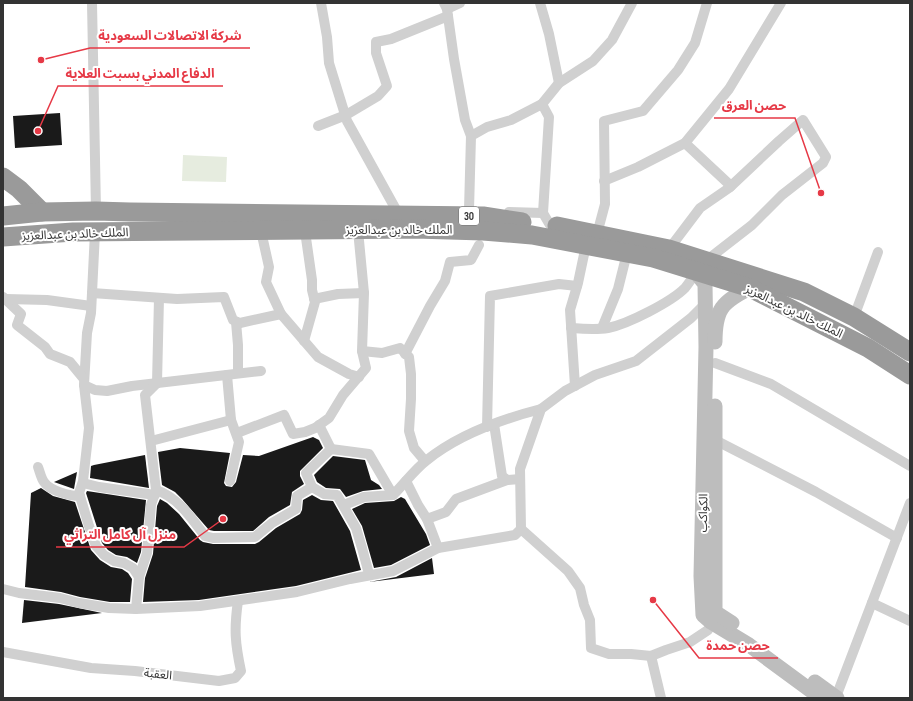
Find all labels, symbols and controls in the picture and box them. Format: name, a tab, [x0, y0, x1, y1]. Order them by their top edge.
callout: شركة الاتصالات السعودية	[90, 23, 250, 48]
text: شركة الاتصالات السعودية	[98, 28, 242, 44]
callout: الدفاع المدني بسبت العلاية	[58, 61, 223, 86]
text: الدفاع المدني بسبت العلاية	[65, 66, 215, 84]
callout: حصن العرق	[714, 93, 795, 118]
text: حصن العرق	[722, 98, 786, 114]
road number: 30	[459, 207, 479, 225]
street label: الملك خالد بن عبدالعزيز	[345, 223, 453, 238]
street label: الملك خالد بن عبدالعزيز	[20, 225, 129, 244]
street label: الملك خالد بن عبدالعزيز	[742, 281, 845, 342]
street label: الكواكب	[696, 493, 711, 532]
callout: منزل آل كامل التراثي	[56, 522, 184, 547]
text: منزل آل كامل التراثي	[64, 527, 176, 545]
callout: حصن حمدة	[699, 633, 778, 658]
text: حصن حمدة	[706, 638, 770, 654]
street label: العقبة	[143, 666, 173, 683]

